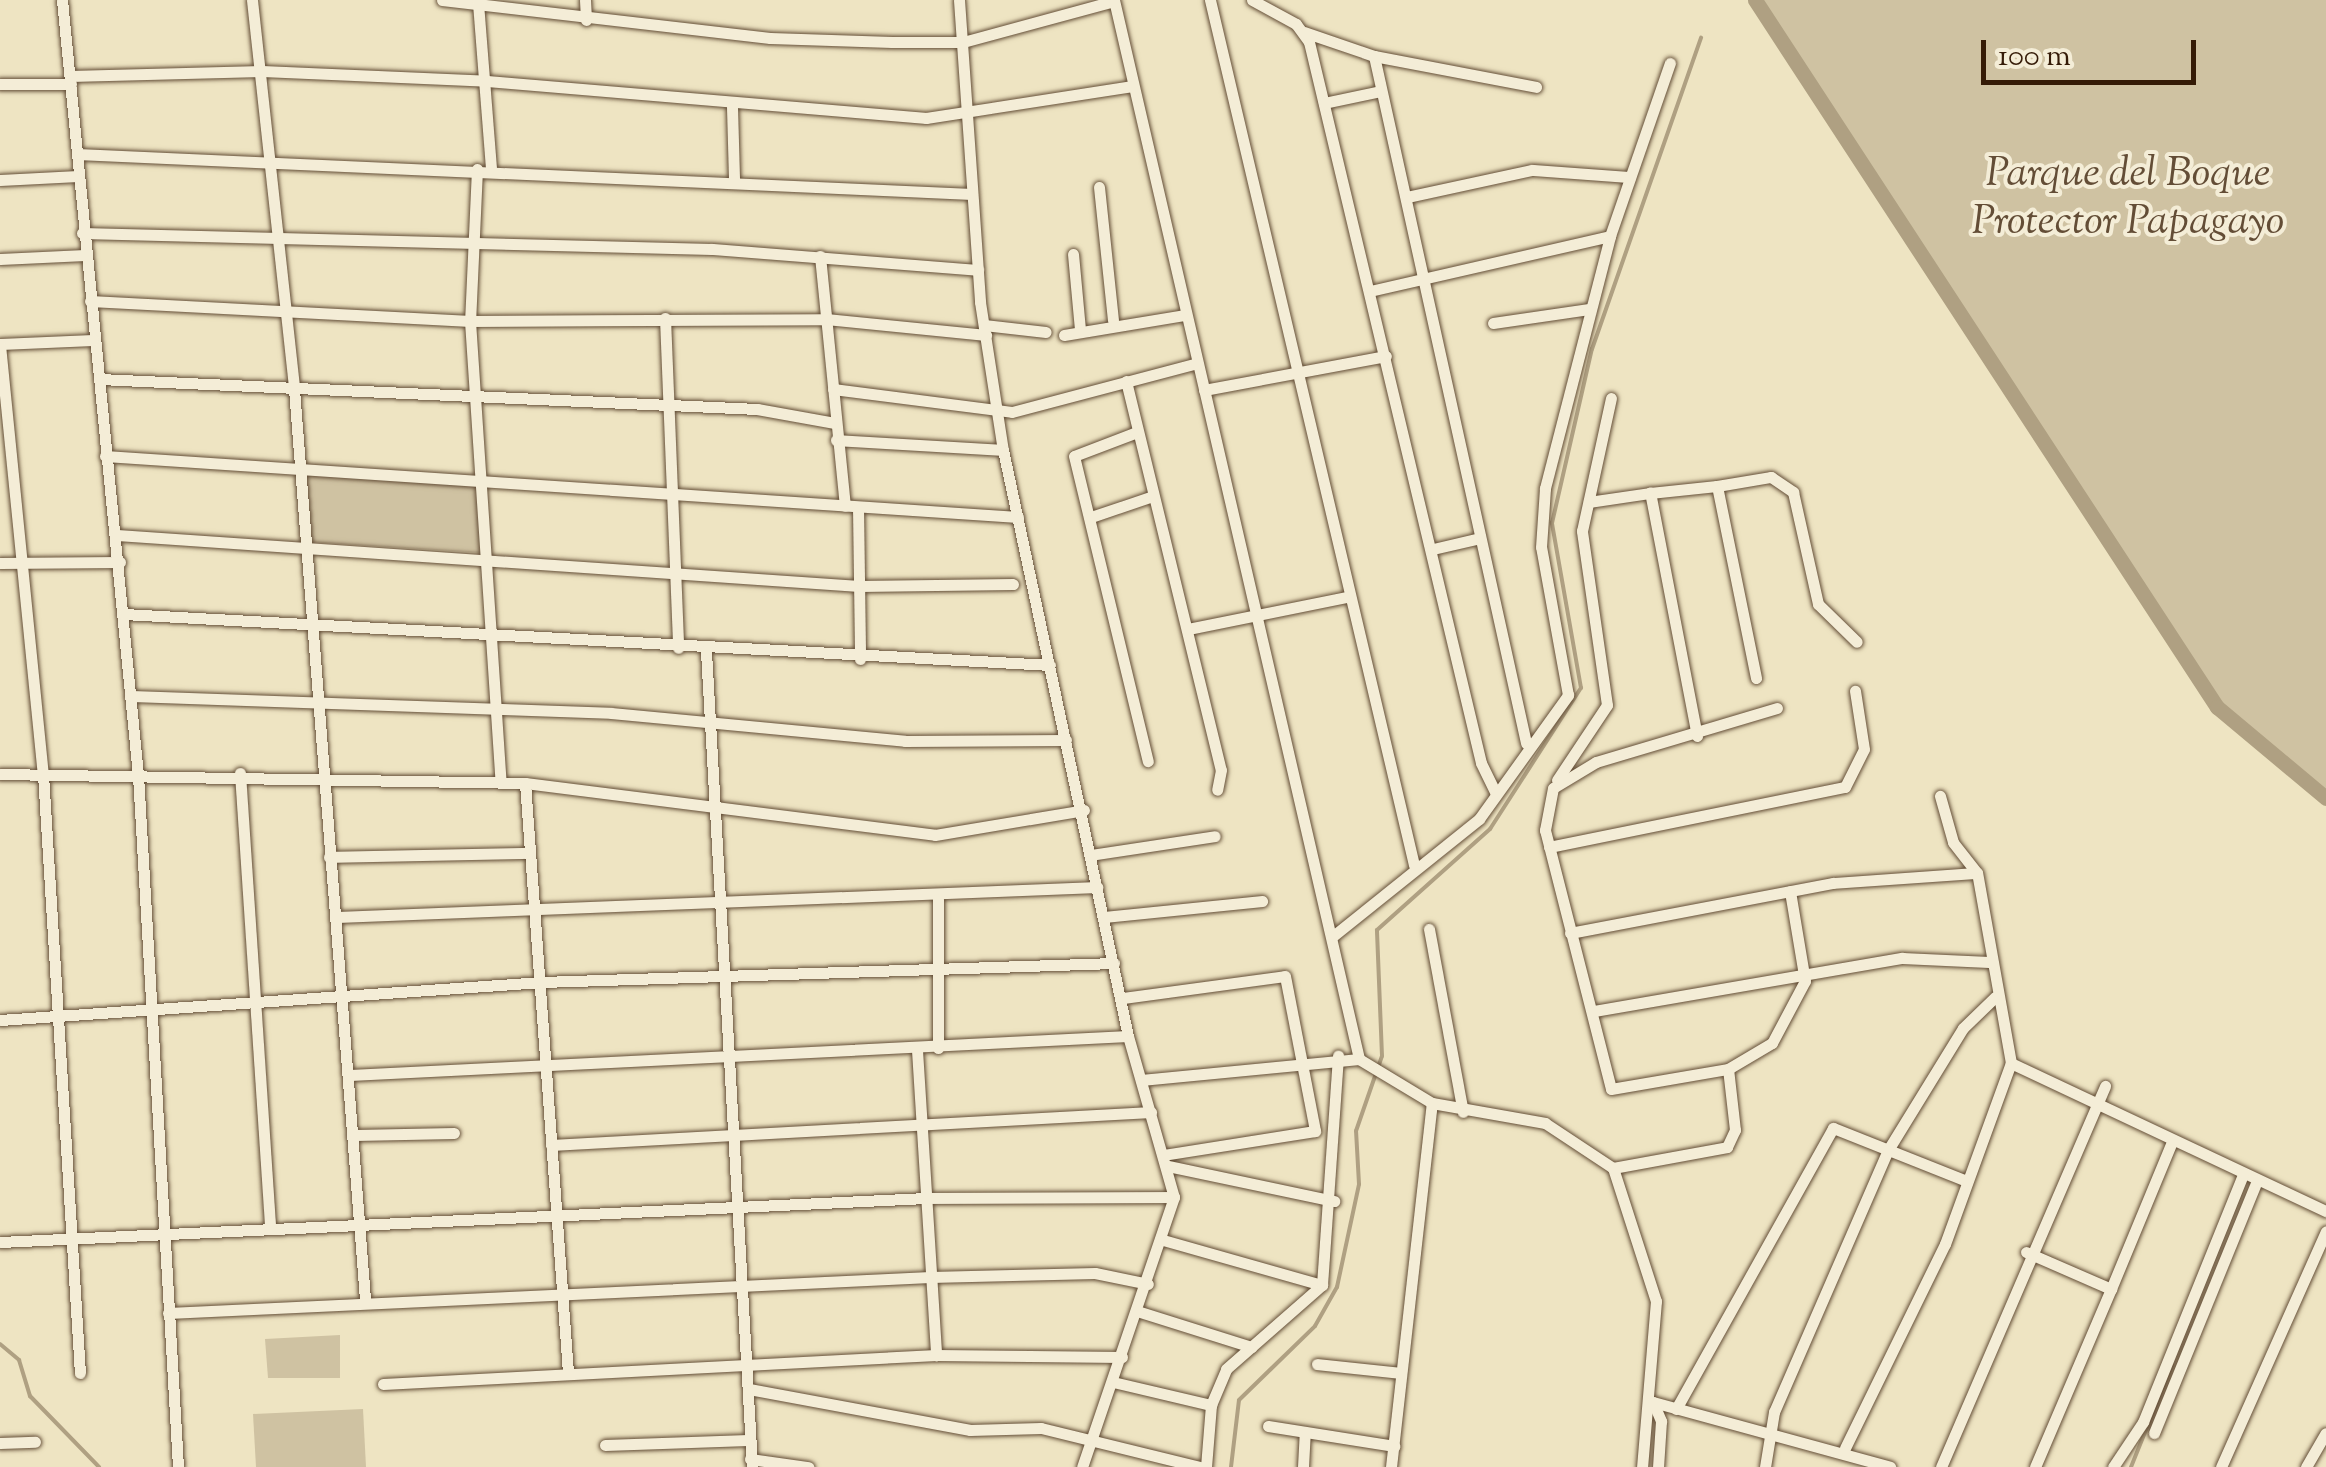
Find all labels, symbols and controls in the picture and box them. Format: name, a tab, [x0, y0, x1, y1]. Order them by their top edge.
scale bar	[1986, 20, 2201, 82]
text: 100 m	[1998, 36, 2071, 79]
park label: Parque del Boque Protector Papagayo	[1972, 150, 2284, 248]

